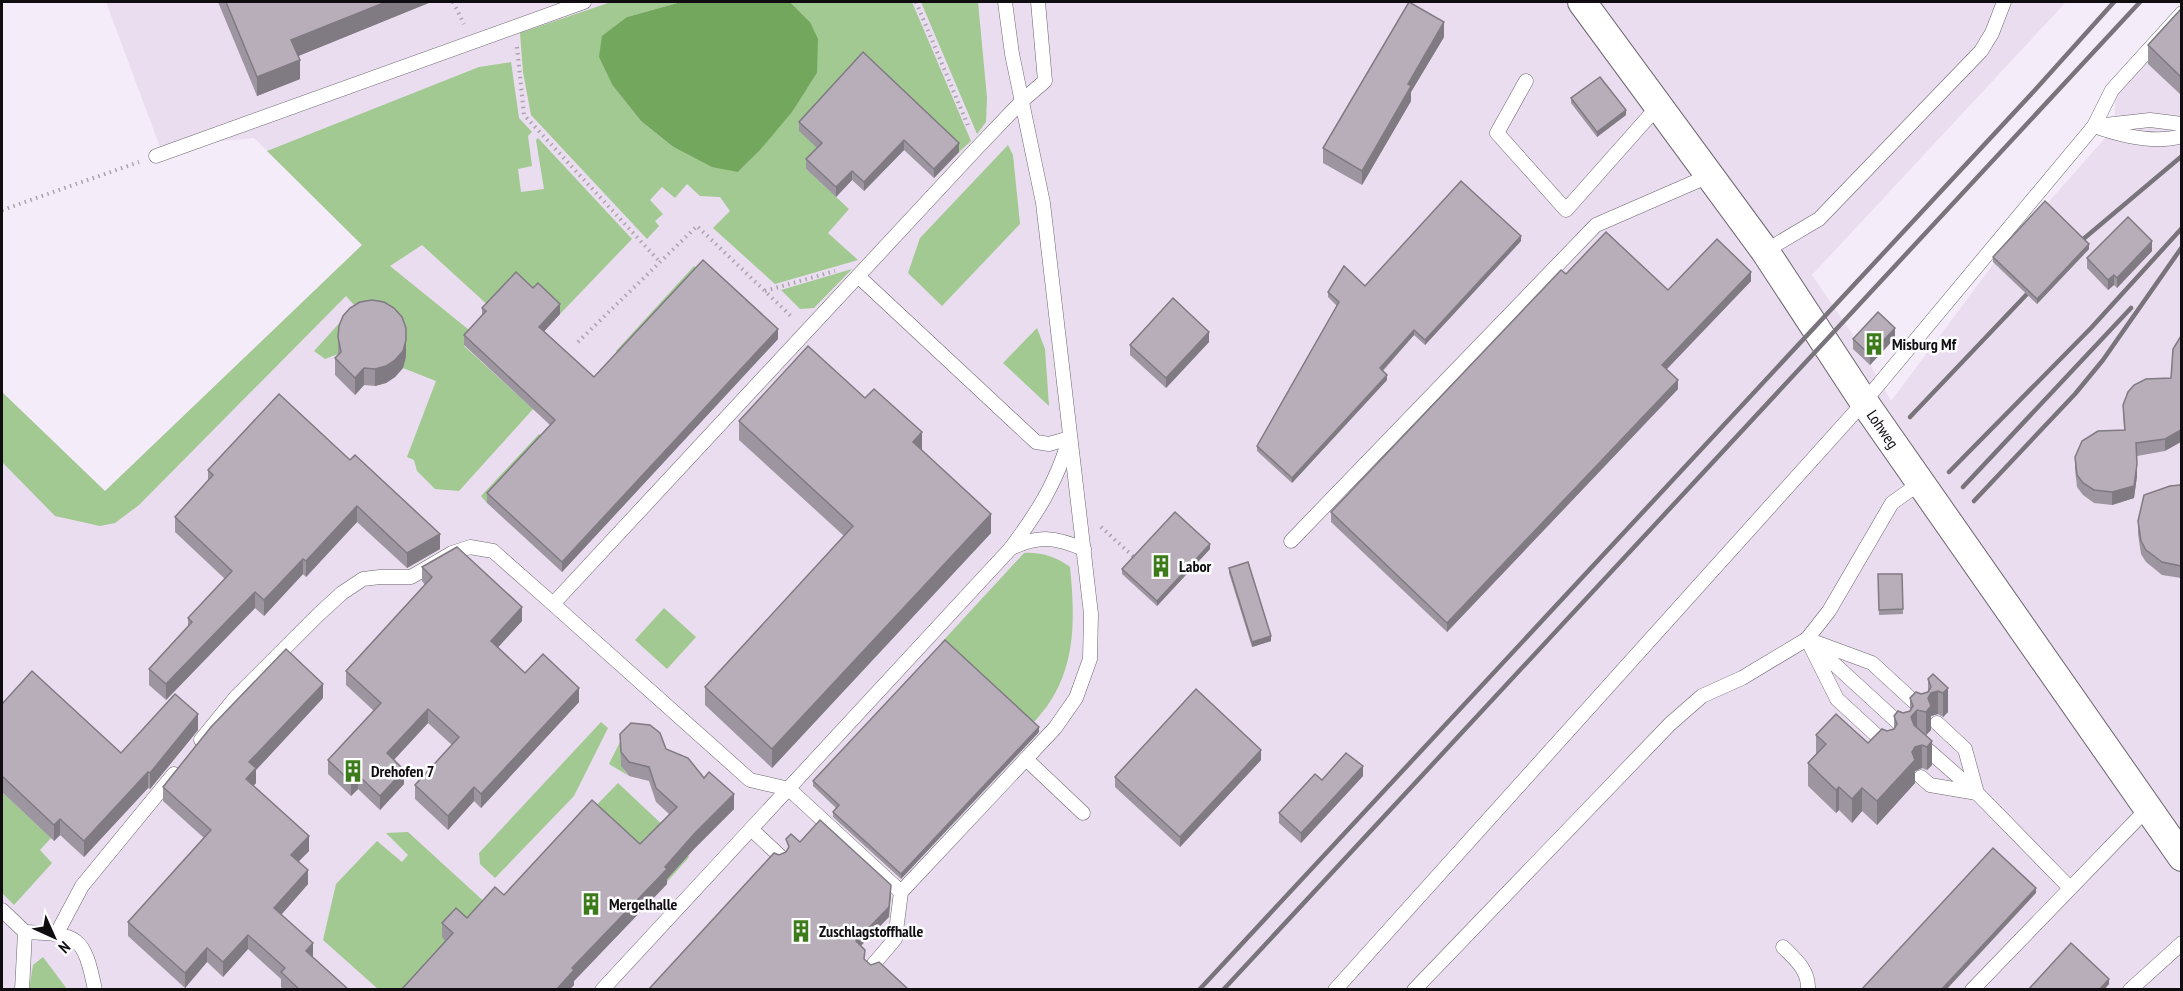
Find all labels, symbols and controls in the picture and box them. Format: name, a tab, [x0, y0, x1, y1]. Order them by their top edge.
building icon: Misburg Mf	[1861, 331, 1887, 357]
place label: Misburg Mf	[1892, 334, 1957, 354]
street label: Lohweg	[1863, 406, 1903, 452]
building icon: Labor	[1148, 553, 1174, 579]
place label: Labor	[1179, 556, 1212, 576]
building icon: Drehofen 7	[340, 758, 366, 784]
place label: Drehofen 7	[371, 761, 434, 781]
building icon: Mergelhalle	[578, 891, 604, 917]
place label: Mergelhalle	[609, 894, 678, 914]
north arrow	[24, 907, 84, 967]
building icon: Zuschlagstoffhalle	[788, 918, 814, 944]
place label: Zuschlagstoffhalle	[819, 921, 923, 941]
text: N	[54, 937, 75, 958]

